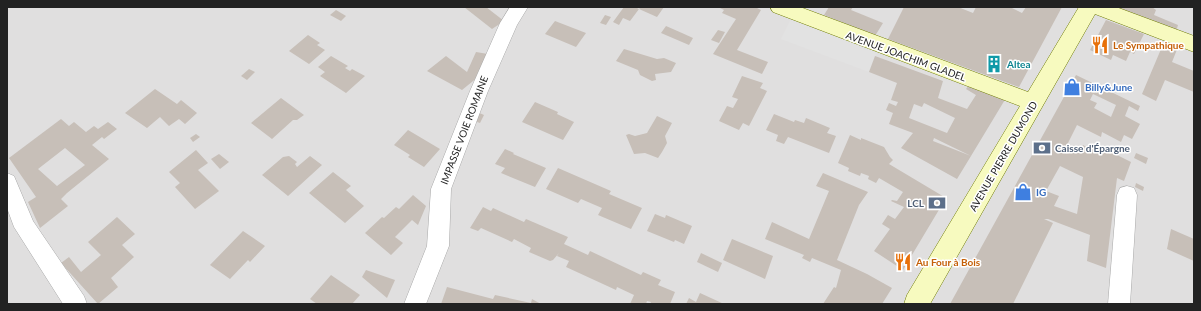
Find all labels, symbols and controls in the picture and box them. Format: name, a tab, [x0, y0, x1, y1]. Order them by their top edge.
street label: AVENUE JOACHIM GLADEL	[844, 29, 968, 83]
restaurant icon: Le Sympathique	[1090, 35, 1110, 55]
place label: Le Sympathique	[1113, 39, 1184, 51]
building icon: Altea	[984, 54, 1004, 74]
place label: Altea	[1006, 58, 1031, 70]
street label: IMPASSE VOIE ROMAINE	[438, 74, 490, 186]
shop icon: Billy&June	[1062, 77, 1082, 97]
place label: Billy&June	[1085, 81, 1133, 93]
street label: AVENUE PIERRE DUMOND	[967, 99, 1040, 213]
bank icon: Caisse d'Épargne	[1032, 138, 1052, 158]
place label: Caisse d'Épargne	[1055, 142, 1131, 154]
shop icon: IG	[1013, 182, 1033, 202]
place label: IG	[1036, 186, 1046, 198]
bank icon: LCL	[927, 193, 947, 213]
place label: LCL	[907, 197, 925, 209]
restaurant icon: Au Four à Bois	[893, 252, 913, 272]
place label: Au Four à Bois	[915, 256, 981, 268]

